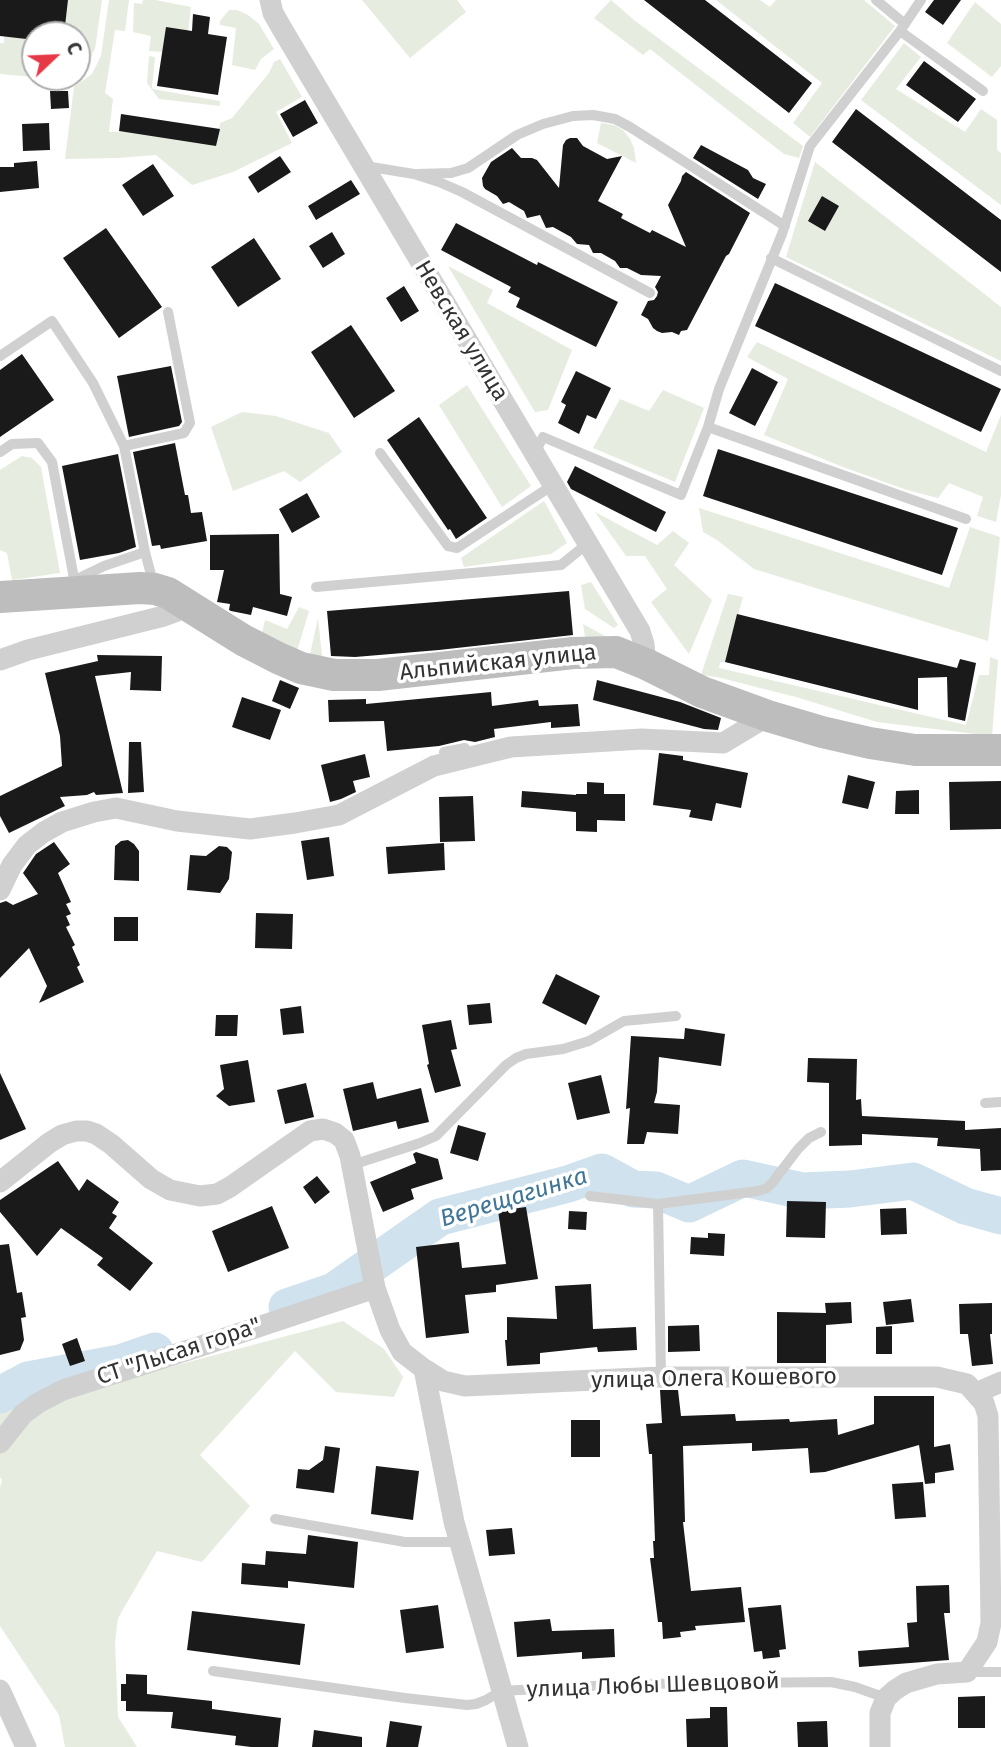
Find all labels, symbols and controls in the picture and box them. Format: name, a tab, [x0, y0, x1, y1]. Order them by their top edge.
north arrow	[21, 21, 91, 91]
text: С	[61, 39, 87, 58]
street label: Невская улица	[408, 256, 514, 406]
street label: Альпийская улица	[398, 639, 598, 687]
water label: Верещагинка	[437, 1162, 591, 1234]
street label: СТ "Лысая гора"	[94, 1312, 264, 1392]
street label: улица Олега Кошевого	[591, 1363, 837, 1395]
street label: улица Любы Шевцовой	[526, 1668, 780, 1704]

